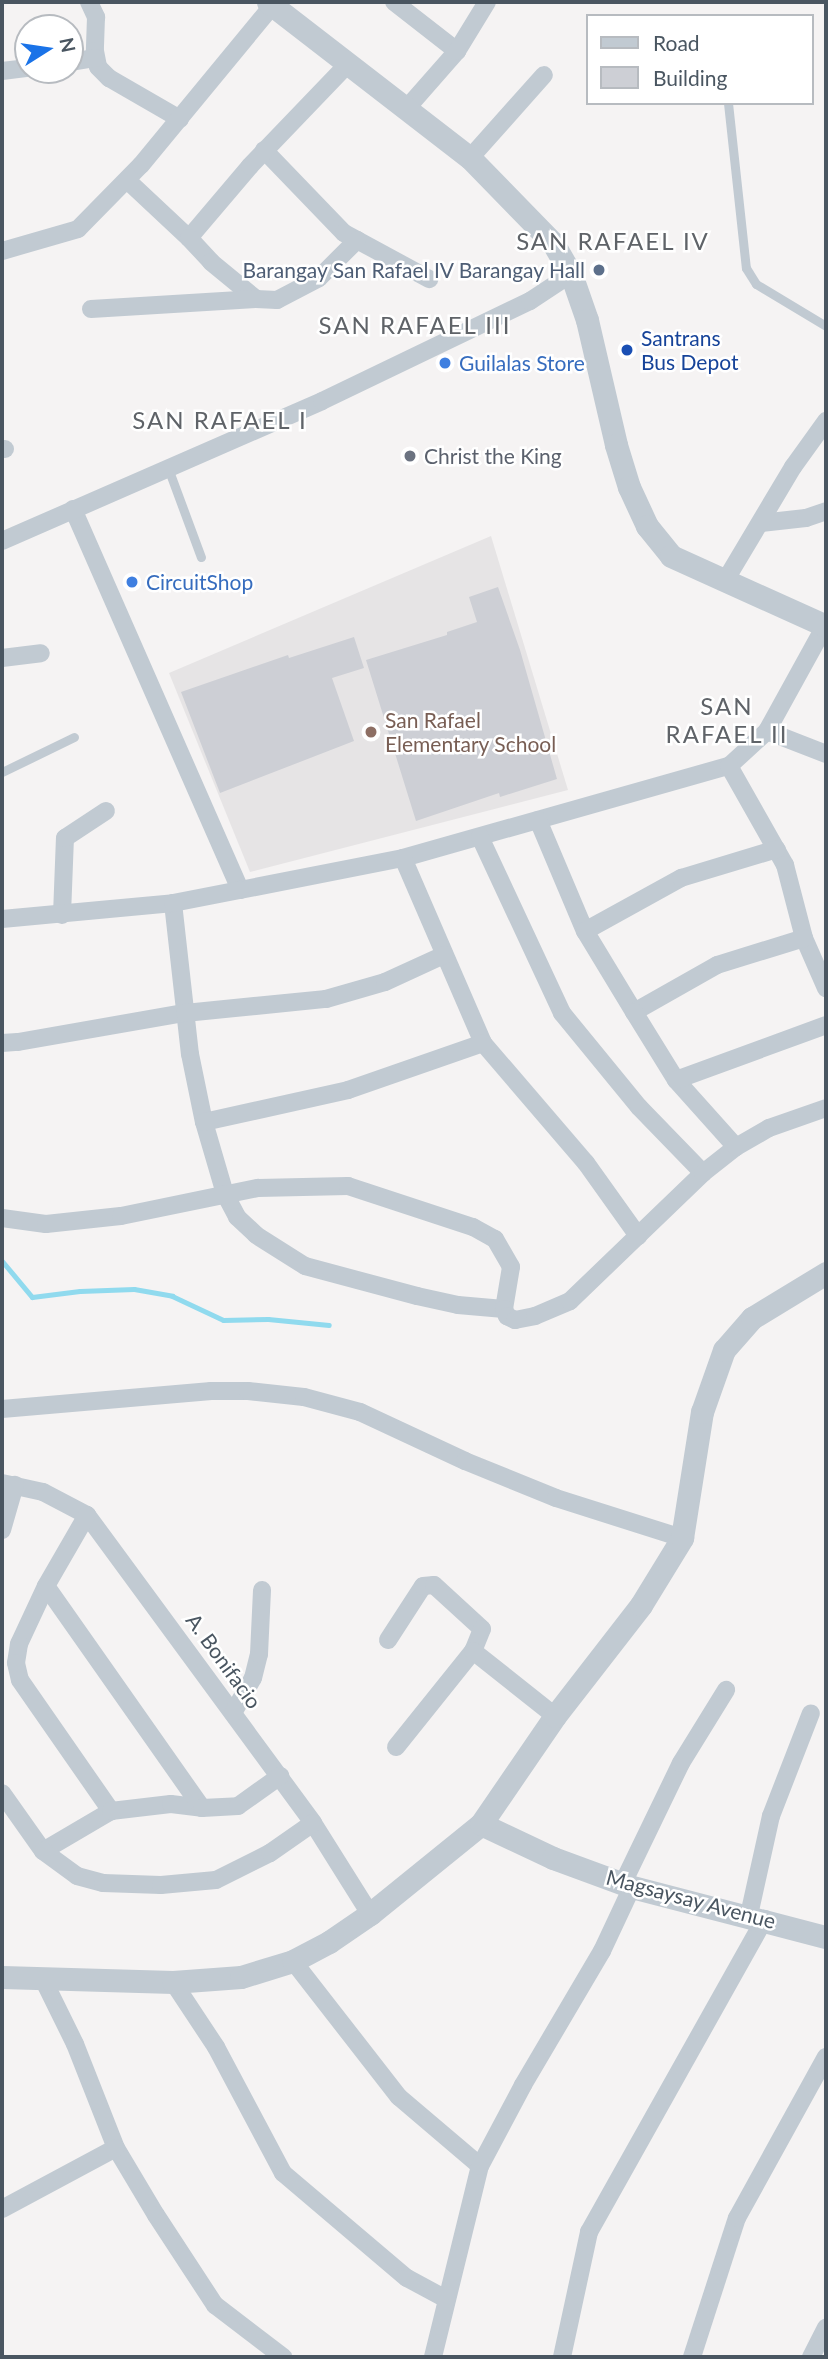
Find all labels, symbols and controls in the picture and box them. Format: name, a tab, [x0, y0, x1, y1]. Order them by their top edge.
north arrow	[14, 14, 84, 84]
legend	[586, 14, 814, 105]
text: Road	[653, 30, 700, 55]
text: N	[55, 35, 81, 54]
text: Building	[653, 65, 728, 90]
district label: SAN RAFAEL IV	[517, 227, 709, 255]
place label: Barangay San Rafael IV Barangay Hall	[241, 257, 585, 283]
marker: Barangay San Rafael IV Barangay Hall	[591, 262, 607, 278]
district label: SAN RAFAEL III	[320, 311, 510, 339]
place label: Santrans Bus Depot	[641, 325, 738, 375]
marker: Santrans Bus Depot	[619, 342, 635, 358]
place label: Guilalas Store	[459, 350, 585, 376]
marker: Guilalas Store	[437, 355, 453, 371]
district label: SAN RAFAEL I	[133, 406, 307, 434]
place label: Christ the King	[424, 443, 562, 469]
marker: Christ the King	[402, 448, 418, 464]
place label: CircuitShop	[146, 569, 253, 595]
marker: CircuitShop	[124, 574, 140, 590]
district label: SAN RAFAEL II	[666, 692, 788, 748]
place label: San Rafael Elementary School	[385, 707, 557, 757]
marker: San Rafael Elementary School	[363, 724, 379, 740]
street label: A. Bonifacio	[181, 1609, 267, 1713]
street label: Magsaysay Avenue	[603, 1864, 779, 1934]

